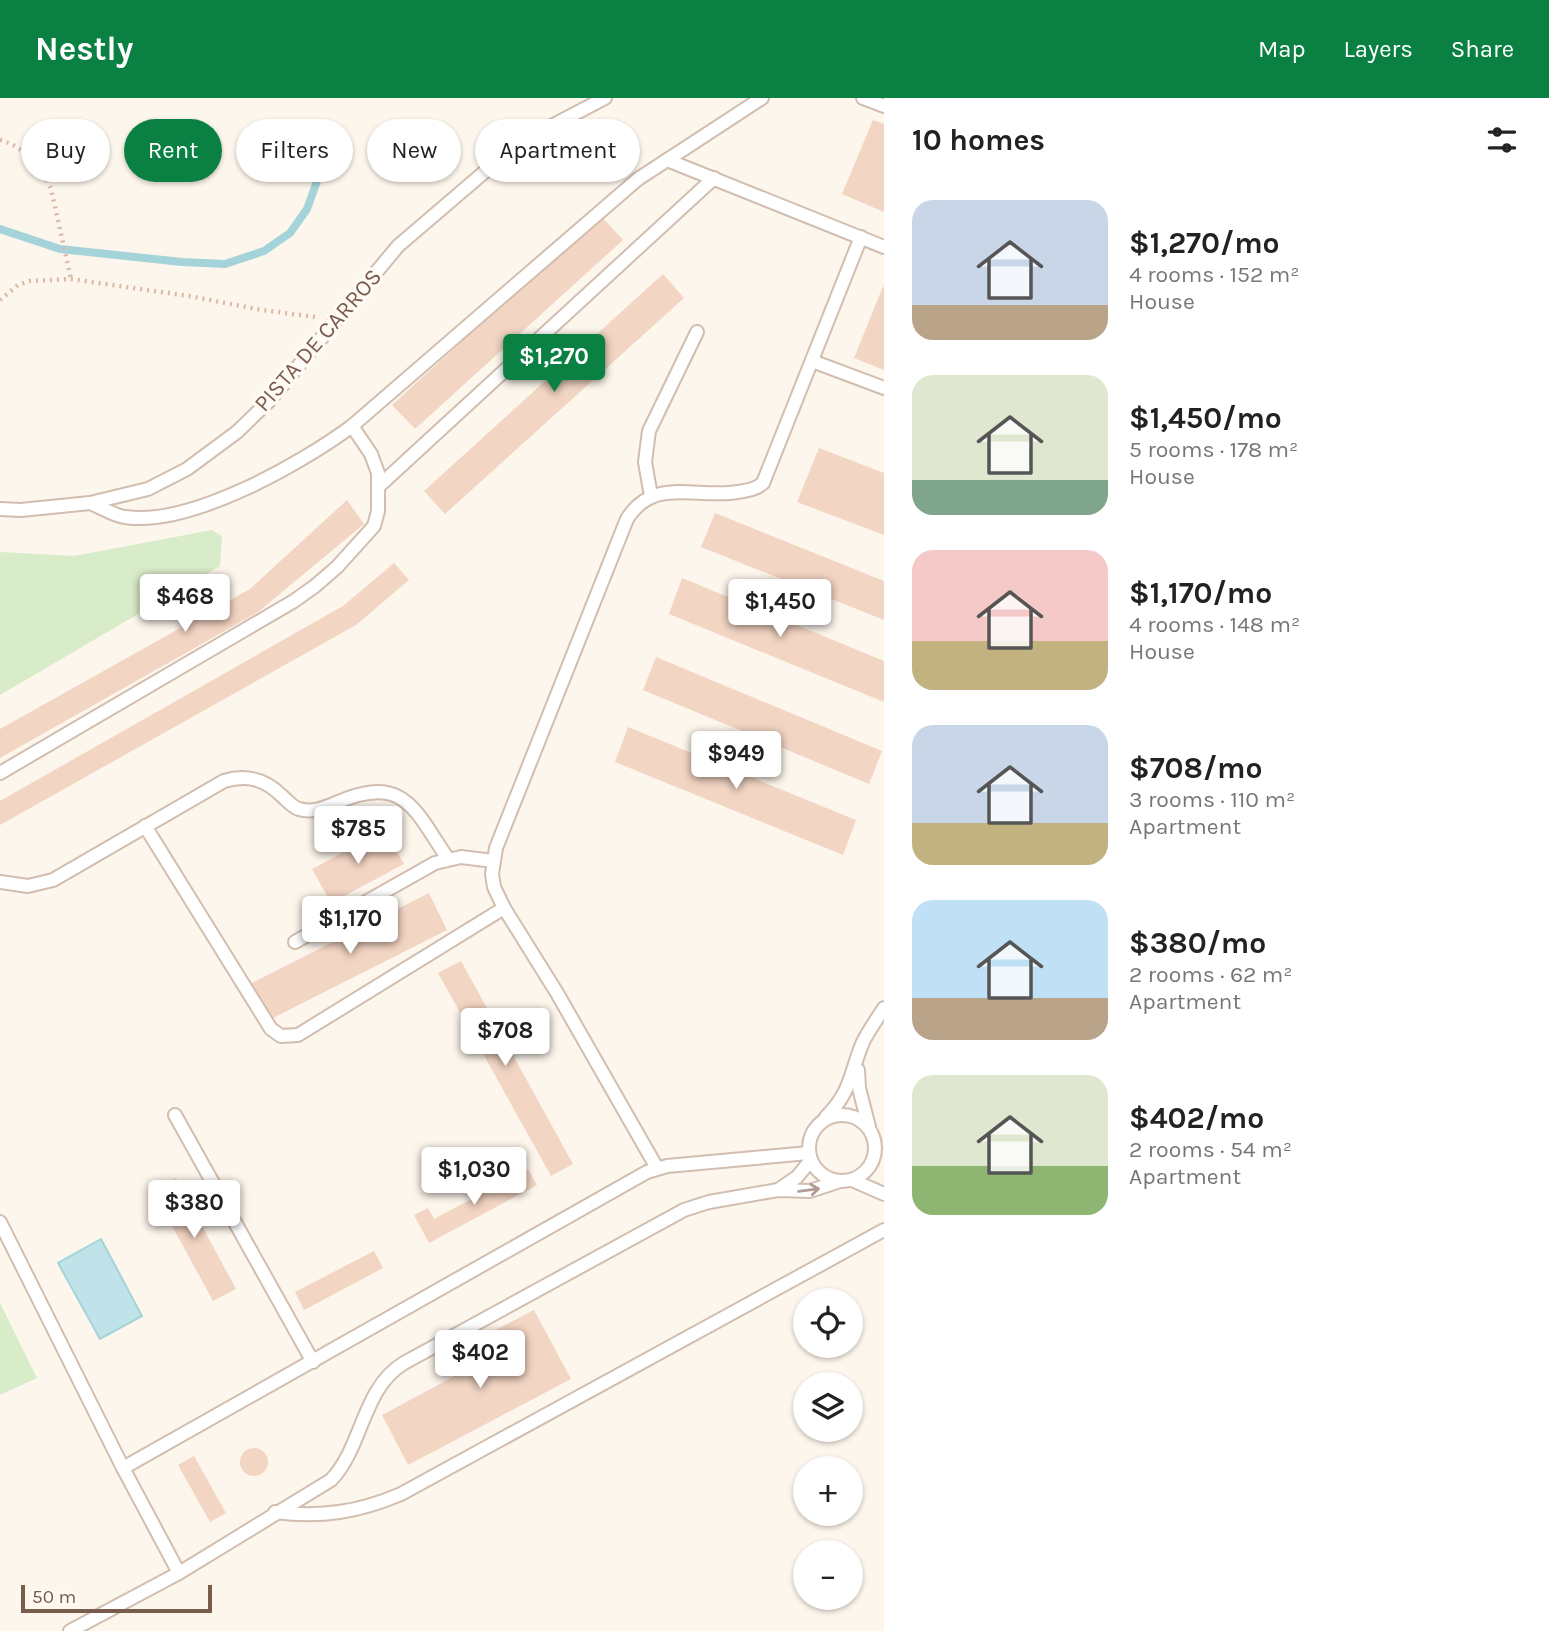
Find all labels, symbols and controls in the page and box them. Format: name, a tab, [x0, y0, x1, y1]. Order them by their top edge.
text: Nestly	[35, 30, 133, 68]
text: Map	[1258, 35, 1306, 63]
text: Layers	[1344, 35, 1413, 63]
text: Share	[1451, 35, 1514, 63]
chip: Buy	[21, 119, 110, 182]
chip: Rent	[124, 119, 222, 182]
chip: Filters	[236, 119, 353, 182]
chip: New	[367, 119, 461, 182]
chip: Apartment	[475, 119, 640, 182]
icon: filters	[1483, 121, 1521, 159]
text: 10 homes	[912, 122, 1045, 158]
text: $1,270/mo	[1129, 225, 1280, 261]
icon: home	[968, 228, 1052, 312]
text: 4 rooms · 152 m²	[1129, 261, 1300, 288]
street label: PISTA DE CARROS	[249, 263, 387, 417]
text: House	[1129, 288, 1195, 315]
pin: $1,270	[497, 334, 611, 394]
text: $1,270	[519, 343, 589, 370]
text: $1,450/mo	[1129, 400, 1282, 436]
icon: home	[968, 403, 1052, 487]
text: 5 rooms · 178 m²	[1129, 436, 1298, 463]
text: House	[1129, 463, 1195, 490]
pin: $468	[144, 574, 226, 634]
text: $1,170/mo	[1129, 575, 1272, 611]
icon: home	[968, 578, 1052, 662]
pin: $1,450	[723, 580, 837, 639]
text: $468	[156, 583, 214, 610]
text: $1,450	[744, 588, 816, 615]
text: 4 rooms · 148 m²	[1129, 611, 1300, 638]
text: House	[1129, 638, 1195, 665]
pin: $949	[695, 732, 777, 791]
text: $949	[707, 740, 765, 767]
text: $708/mo	[1129, 750, 1263, 786]
icon: home	[968, 753, 1052, 837]
text: 3 rooms · 110 m²	[1129, 786, 1295, 813]
pin: $785	[317, 806, 399, 866]
text: Apartment	[1129, 813, 1241, 840]
text: $785	[330, 815, 386, 842]
pin: $1,170	[293, 896, 407, 956]
text: $1,170	[318, 905, 382, 932]
text: $380/mo	[1129, 925, 1266, 961]
icon: home	[968, 928, 1052, 1012]
text: 2 rooms · 62 m²	[1129, 961, 1293, 988]
text: Apartment	[1129, 988, 1241, 1015]
pin: $708	[464, 1009, 546, 1068]
text: $708	[477, 1017, 533, 1044]
text: $402/mo	[1129, 1100, 1264, 1136]
icon: home	[968, 1103, 1052, 1187]
text: 2 rooms · 54 m²	[1129, 1136, 1292, 1163]
pin: $1,030	[417, 1148, 531, 1207]
text: $1,030	[437, 1156, 511, 1183]
text: Apartment	[1129, 1163, 1241, 1190]
pin: $380	[153, 1180, 235, 1240]
one-way arrow	[798, 1183, 820, 1196]
text: $380	[164, 1189, 224, 1216]
map controls	[793, 1288, 863, 1610]
button: locate	[793, 1288, 863, 1358]
pin: $402	[439, 1330, 521, 1390]
text: $402	[451, 1339, 509, 1366]
button: layers	[793, 1372, 863, 1442]
button: +	[793, 1456, 863, 1526]
button: −	[793, 1540, 863, 1610]
scale bar	[21, 1582, 212, 1614]
text: 50 m	[32, 1586, 76, 1608]

